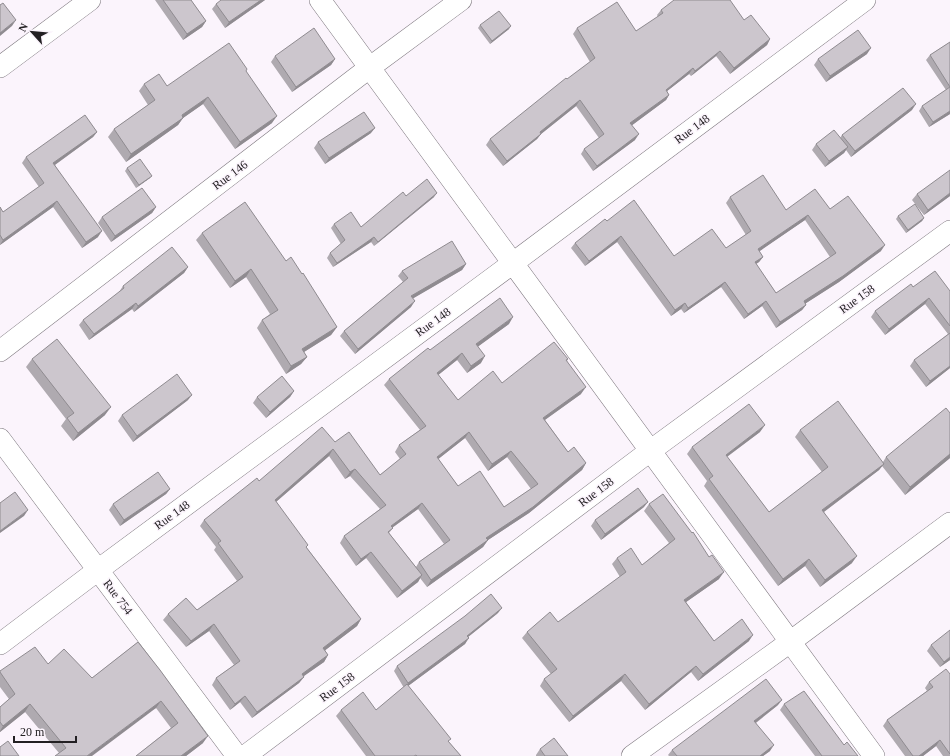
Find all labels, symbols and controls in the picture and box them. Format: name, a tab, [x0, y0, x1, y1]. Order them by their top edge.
north arrow	[12, 12, 52, 52]
text: N	[16, 21, 30, 34]
street label: Rue 148	[672, 111, 712, 147]
street label: Rue 146	[210, 157, 250, 193]
street label: Rue 158	[837, 281, 877, 317]
street label: Rue 148	[413, 304, 453, 340]
street label: Rue 158	[576, 474, 616, 510]
street label: Rue 148	[152, 497, 192, 533]
street label: Rue 754	[100, 577, 136, 617]
street label: Rue 158	[317, 669, 357, 705]
scale bar	[14, 718, 76, 744]
text: 20 m	[20, 725, 45, 739]

